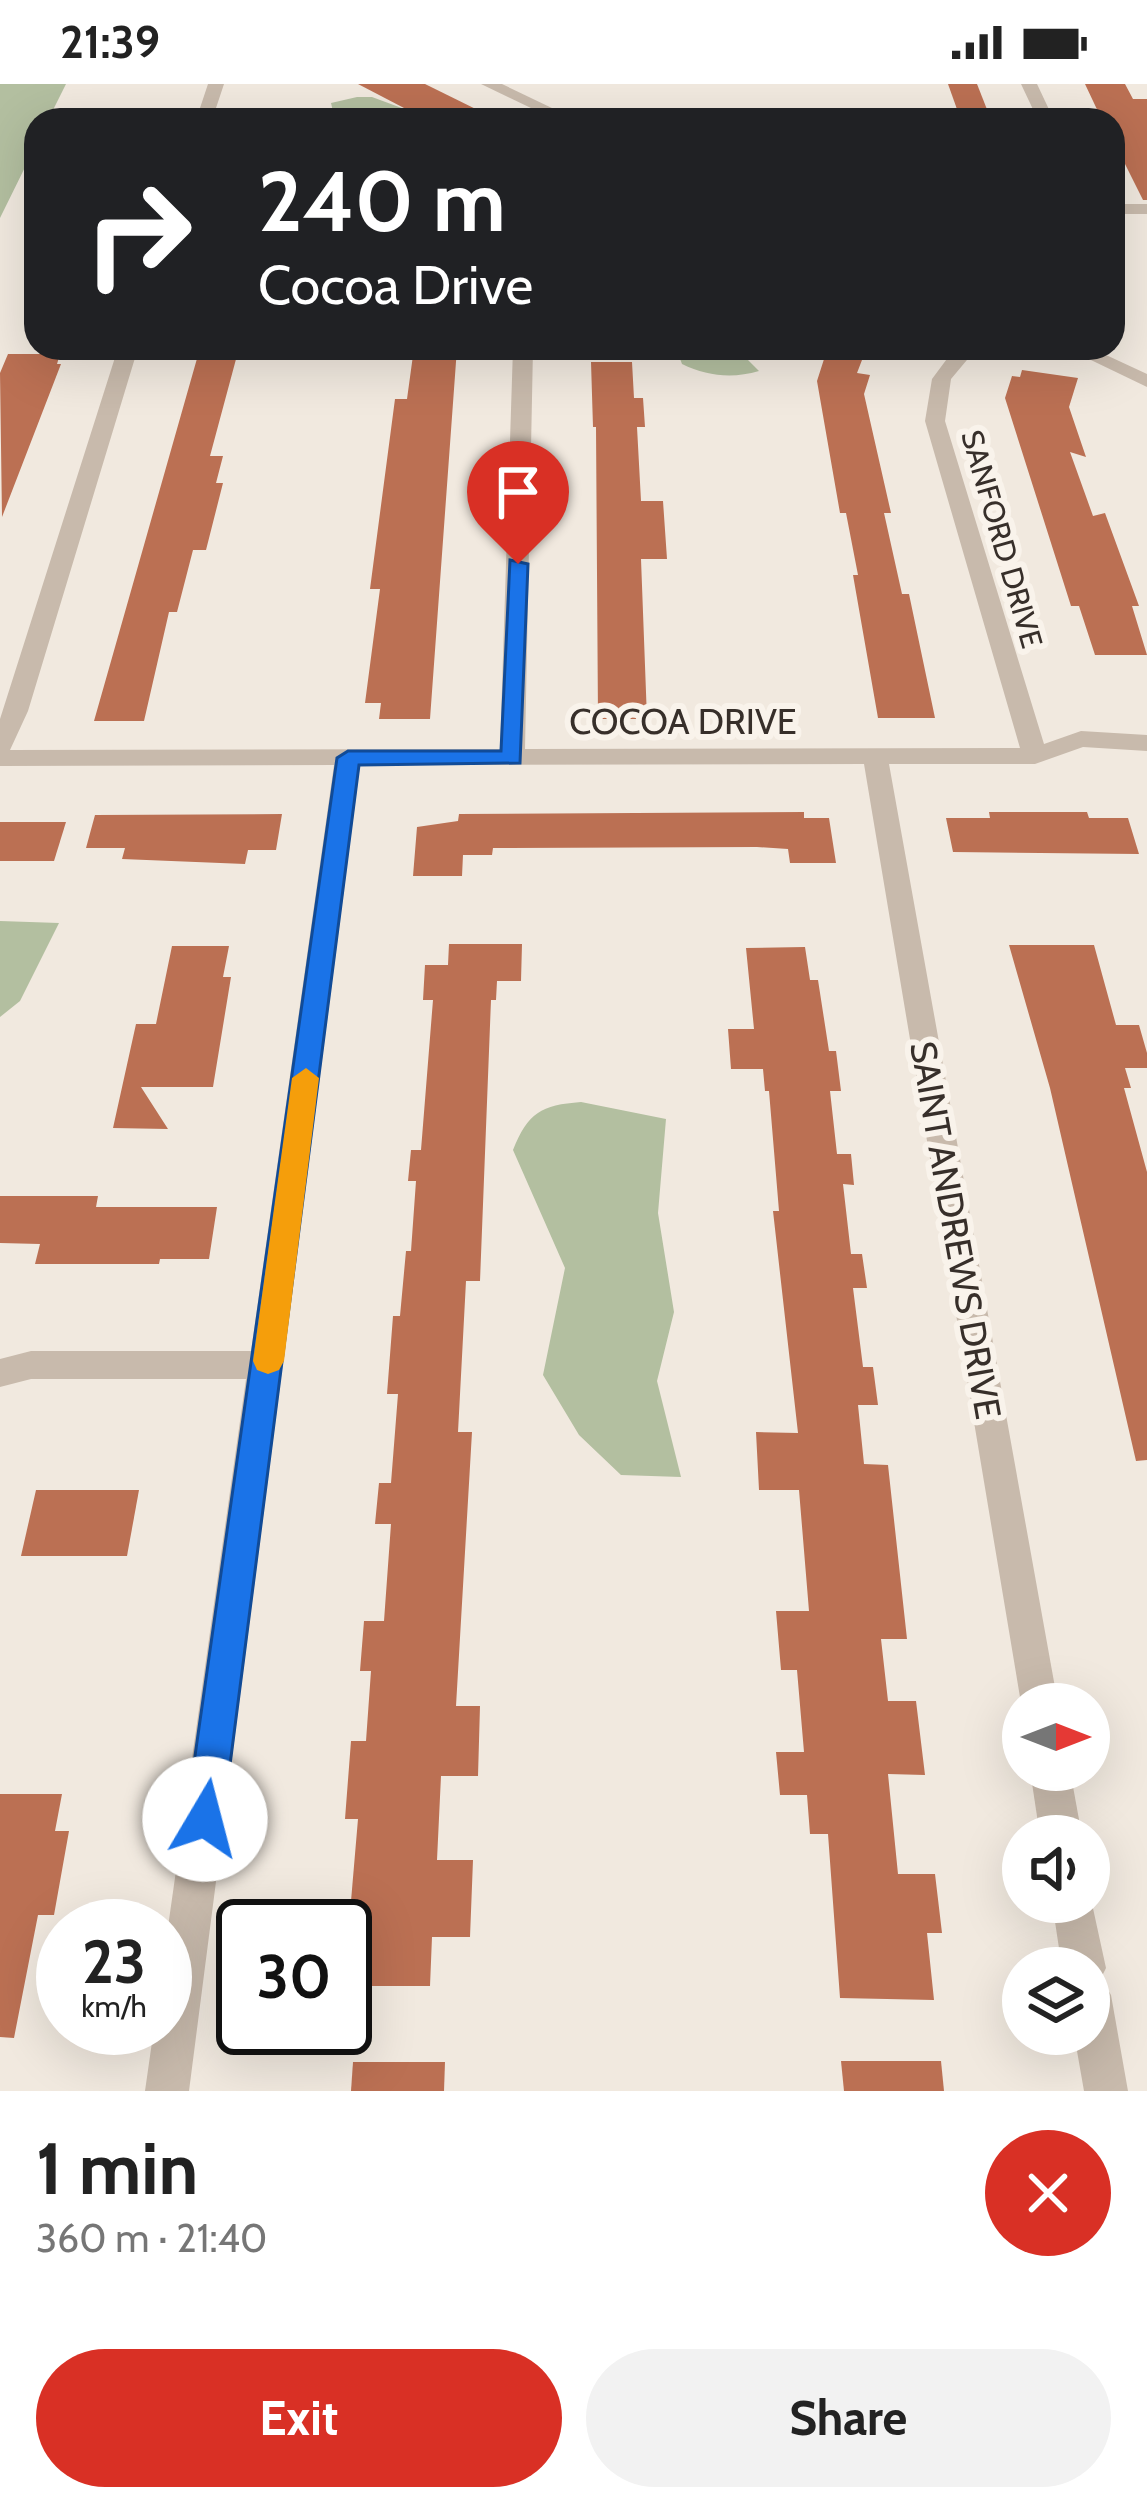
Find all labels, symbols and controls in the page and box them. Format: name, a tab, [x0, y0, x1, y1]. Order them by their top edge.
text: 21:39	[60, 15, 160, 69]
text: 240 m	[258, 150, 506, 252]
icon: right	[60, 156, 216, 312]
text: Cocoa Drive	[258, 252, 533, 318]
street label: SANFORD DRIVE	[953, 426, 1051, 652]
pin	[467, 441, 569, 564]
icon: arrive	[485, 459, 551, 525]
street label: COCOA DRIVE	[569, 699, 797, 743]
street label: SAINT ANDREWS DRIVE	[901, 1038, 1011, 1422]
north arrow	[1002, 1683, 1110, 1791]
map controls	[1002, 1683, 1110, 2055]
position arrow	[142, 1756, 268, 1882]
button: sound	[1002, 1815, 1110, 1923]
speed limit sign: 30	[216, 1899, 372, 2055]
text: 23	[82, 1925, 146, 1998]
button: layers	[1002, 1947, 1110, 2055]
text: km/h	[81, 1988, 147, 2025]
text: 1 min	[36, 2125, 198, 2212]
button: close	[985, 2130, 1111, 2256]
text: 360 m · 21:40	[36, 2214, 267, 2262]
button: Exit	[36, 2349, 562, 2487]
button: Share	[586, 2349, 1111, 2487]

